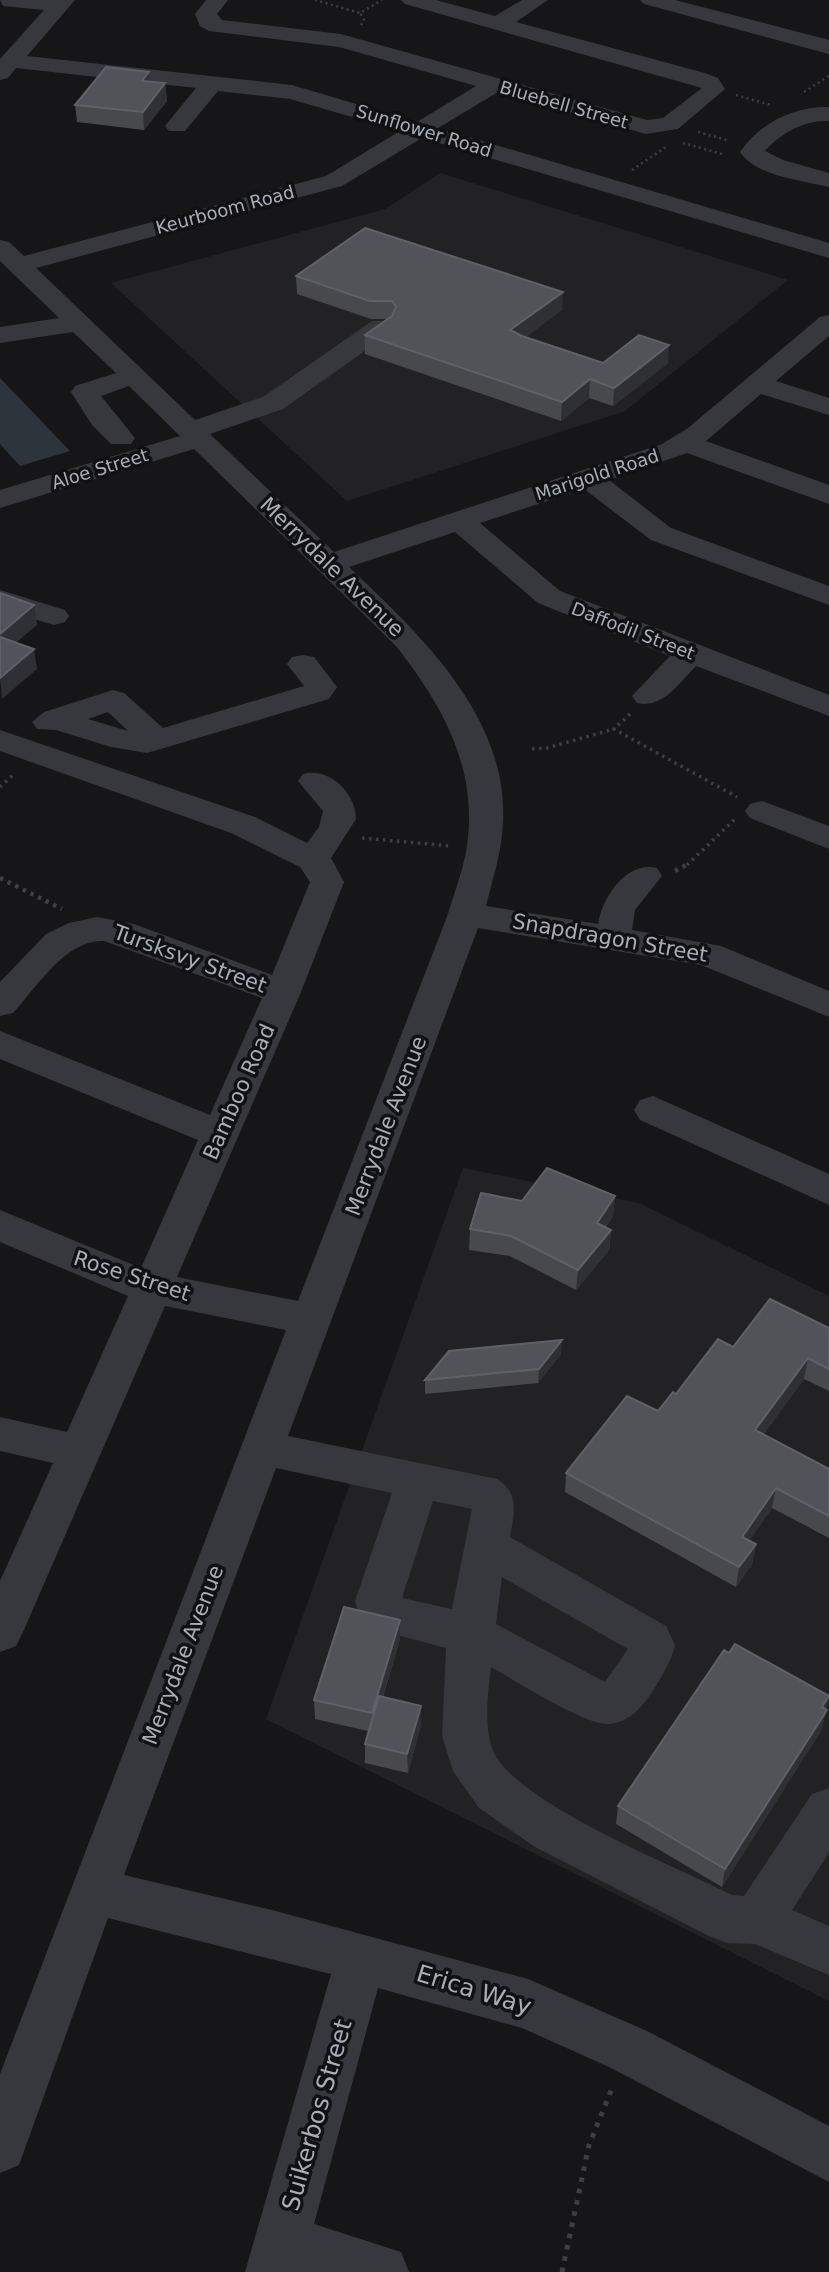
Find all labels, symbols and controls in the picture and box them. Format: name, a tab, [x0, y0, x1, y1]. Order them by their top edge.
street label: Bluebell Street	[497, 76, 631, 133]
street label: Sunflower Road	[354, 100, 494, 161]
street label: Keurboom Road	[153, 181, 296, 238]
street label: Aloe Street	[49, 444, 151, 493]
street label: Marigold Road	[532, 445, 661, 504]
street label: Merrydale Avenue	[255, 492, 409, 642]
street label: Daffodil Street	[569, 597, 698, 664]
street label: Snapdragon Street	[511, 909, 709, 967]
street label: Tursksvy Street	[109, 920, 270, 998]
street label: Bamboo Road	[198, 1020, 280, 1164]
street label: Merrydale Avenue	[341, 1033, 431, 1219]
street label: Rose Street	[71, 1246, 193, 1306]
street label: Merrydale Avenue	[138, 1562, 228, 1748]
street label: Erica Way	[413, 1959, 535, 2021]
street label: Suikerbos Street	[276, 2016, 358, 2214]

